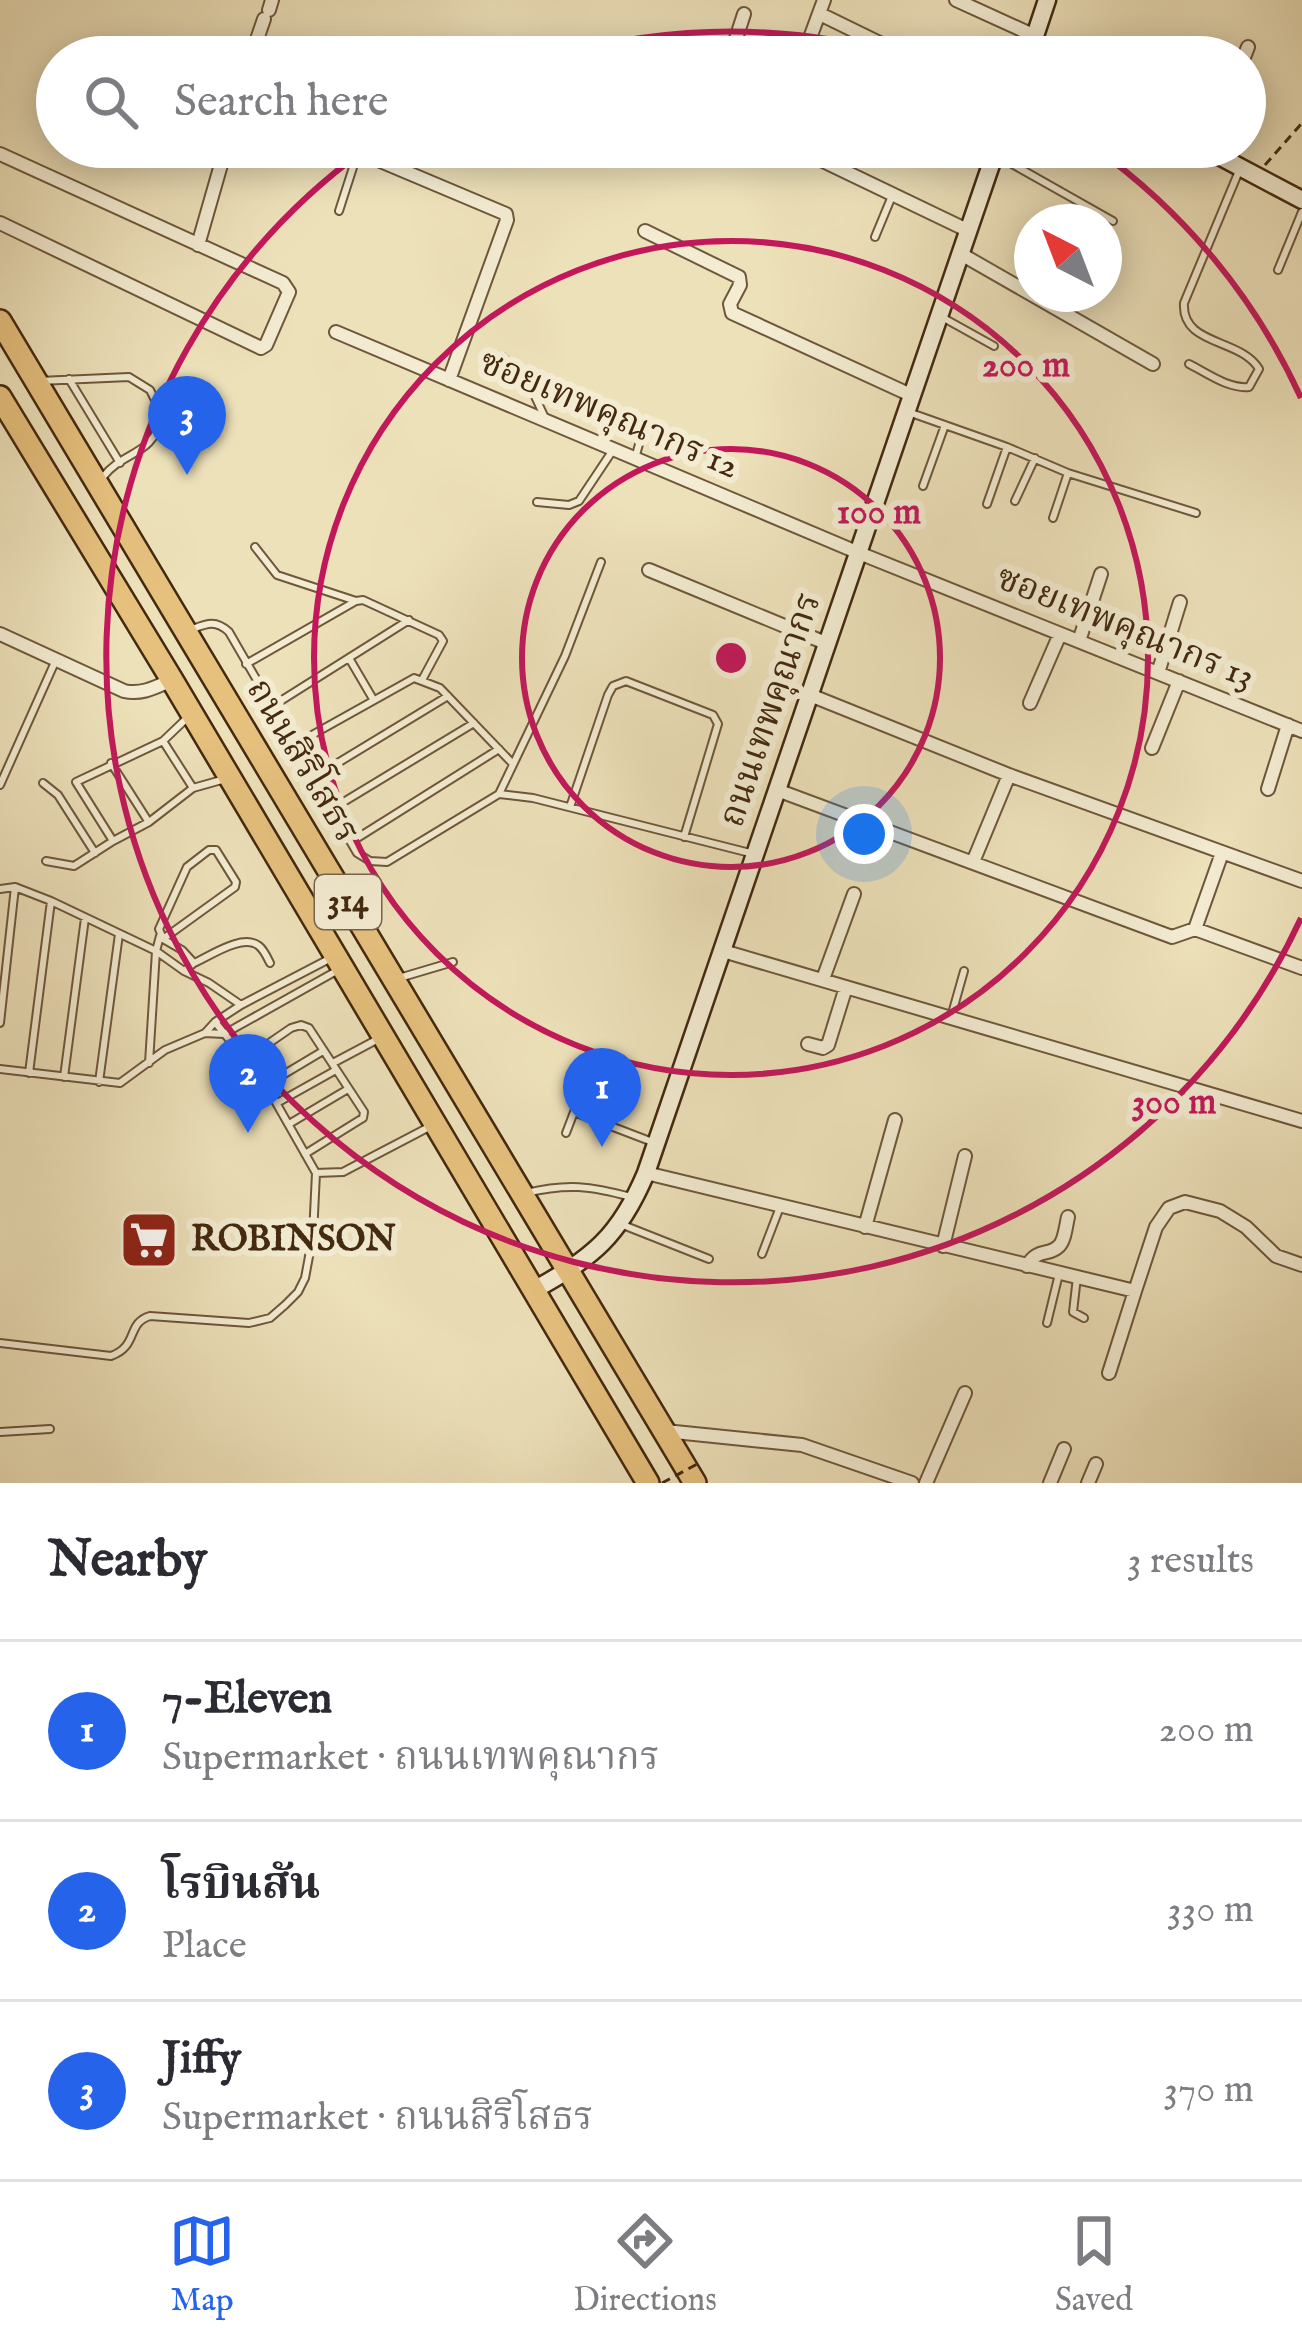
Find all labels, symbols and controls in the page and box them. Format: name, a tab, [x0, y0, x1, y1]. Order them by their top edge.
search box	[36, 36, 1266, 168]
icon: search	[78, 69, 144, 135]
text: Search here	[174, 74, 388, 131]
north arrow	[1014, 204, 1122, 312]
street label: ซอยเทพคุณากร 12	[472, 340, 746, 490]
text: 200 m	[982, 343, 1070, 389]
pin: 3	[148, 376, 226, 475]
text: 100 m	[837, 490, 921, 536]
street label: ซอยเทพคุณากร 13	[989, 555, 1261, 701]
street label: ถนนเทพคุณากร	[709, 587, 833, 833]
centre of rings	[710, 637, 752, 679]
street label: ถนนสิริโสธร	[235, 668, 372, 852]
your location	[834, 804, 894, 864]
road number: 314	[315, 875, 381, 929]
pin: 2	[209, 1034, 287, 1133]
pin: 1	[563, 1048, 641, 1147]
text: 300 m	[1132, 1080, 1216, 1126]
supermarket icon: ROBINSON	[118, 1209, 180, 1271]
place label: ROBINSON	[191, 1217, 396, 1263]
text: Nearby	[48, 1529, 207, 1594]
text: 3 results	[1127, 1537, 1254, 1586]
text: 7-Eleven	[162, 1671, 332, 1728]
text: 1	[80, 1706, 94, 1755]
text: 200 m	[1159, 1706, 1254, 1755]
text: Supermarket · ถนนเทพคุณากร	[162, 1734, 659, 1783]
text: โรบินสัน	[162, 1857, 320, 1914]
text: 2	[78, 1886, 96, 1935]
text: 330 m	[1167, 1886, 1254, 1935]
text: Place	[162, 1922, 247, 1971]
text: Jiffy	[162, 2031, 241, 2088]
text: 3	[80, 2066, 94, 2115]
text: 370 m	[1163, 2066, 1254, 2115]
text: Supermarket · ถนนสิริโสธร	[162, 2094, 593, 2143]
tab: Map	[169, 2208, 235, 2322]
tab: Directions	[573, 2208, 717, 2322]
tab: Saved	[1055, 2208, 1133, 2322]

